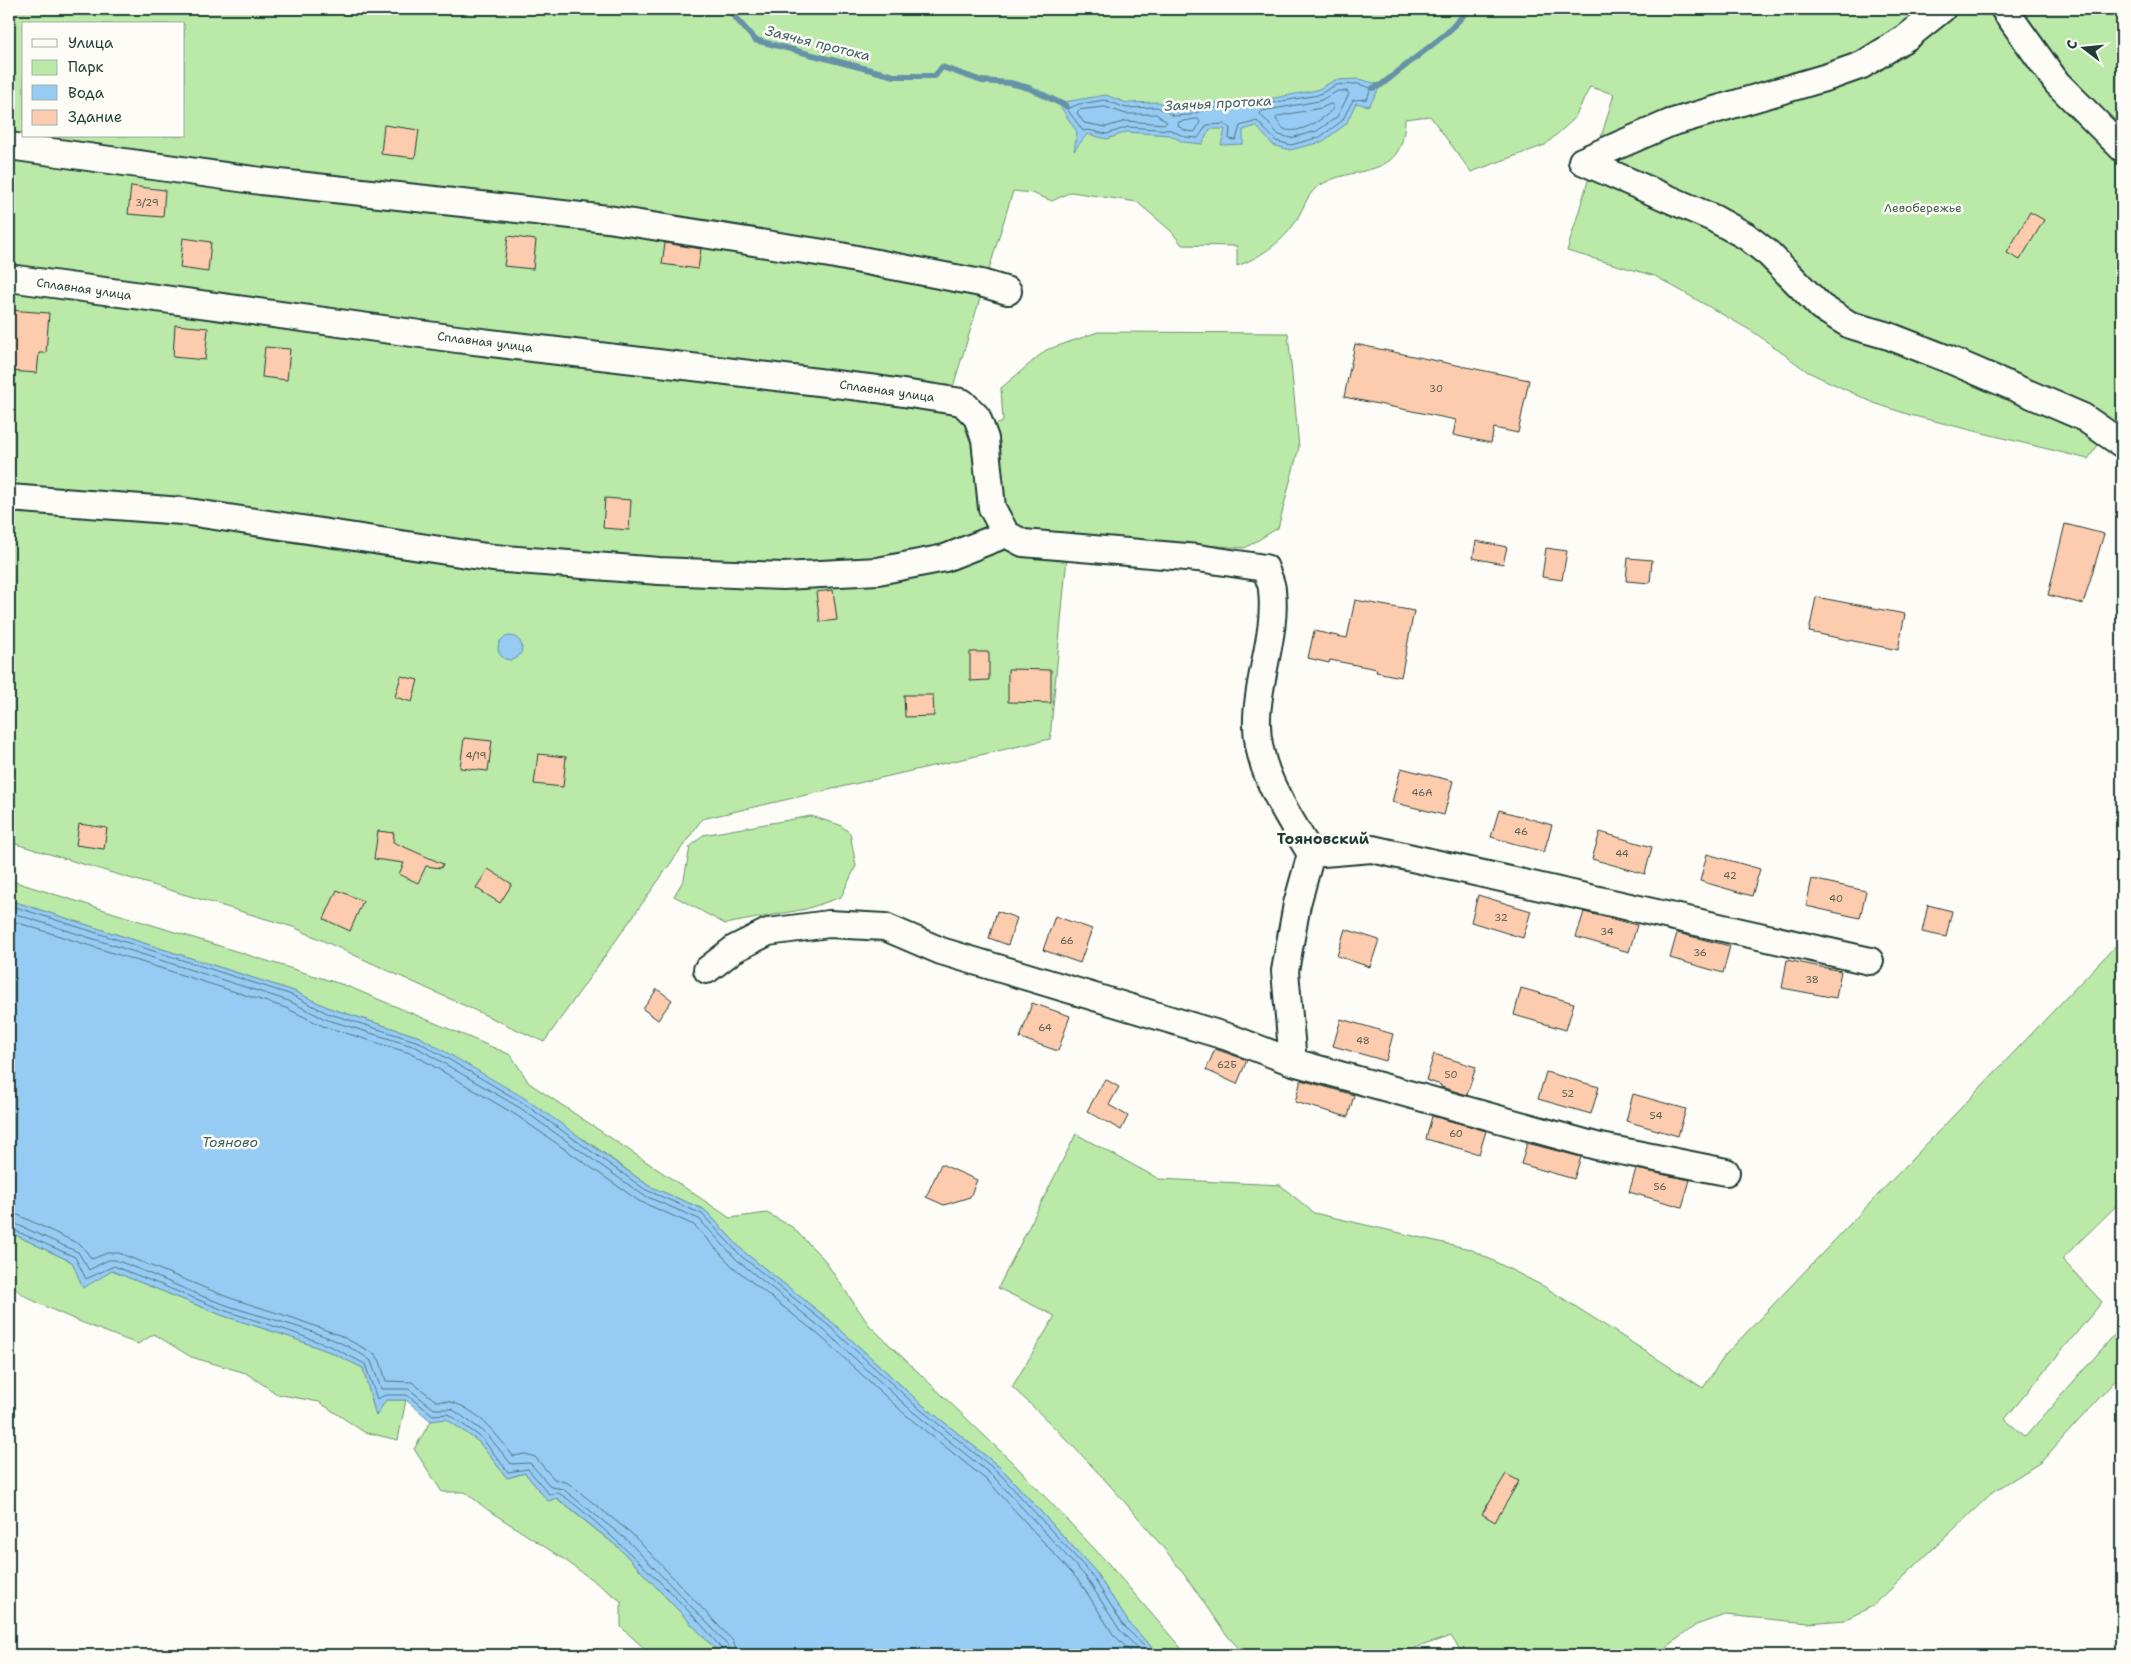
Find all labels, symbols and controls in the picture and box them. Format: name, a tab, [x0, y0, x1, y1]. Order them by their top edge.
water label: Заячья протока	[764, 21, 872, 65]
legend	[22, 22, 185, 138]
north arrow	[2058, 22, 2108, 72]
text: Улица	[68, 33, 114, 53]
text: С	[2062, 38, 2081, 51]
text: Парк	[68, 57, 104, 77]
text: Вода	[68, 83, 105, 103]
water label: Заячья протока	[1164, 91, 1272, 115]
text: Здание	[68, 107, 122, 127]
house number: 3/29	[135, 196, 159, 209]
park label: Левобережье	[1884, 200, 1962, 216]
street label: Сплавная улица	[35, 274, 133, 304]
street label: Сплавная улица	[436, 328, 534, 356]
street label: Сплавная улица	[838, 376, 936, 406]
house number: 30	[1429, 382, 1443, 395]
house number: 4/19	[465, 749, 487, 762]
house number: 46А	[1411, 786, 1433, 799]
house number: 46	[1514, 825, 1528, 838]
district label: Тояновский	[1277, 829, 1370, 849]
house number: 44	[1615, 847, 1629, 860]
house number: 42	[1723, 869, 1737, 882]
house number: 40	[1829, 892, 1843, 905]
house number: 32	[1494, 911, 1508, 924]
house number: 34	[1600, 925, 1614, 938]
house number: 66	[1060, 934, 1074, 947]
house number: 36	[1693, 946, 1707, 959]
house number: 38	[1805, 973, 1819, 986]
house number: 64	[1038, 1021, 1052, 1034]
house number: 48	[1356, 1034, 1370, 1047]
house number: 62Б	[1217, 1058, 1237, 1071]
house number: 50	[1444, 1068, 1458, 1081]
house number: 52	[1562, 1087, 1574, 1100]
house number: 54	[1650, 1109, 1662, 1122]
house number: 60	[1449, 1127, 1463, 1140]
water label: Тояново	[202, 1133, 258, 1151]
house number: 56	[1654, 1180, 1666, 1193]

